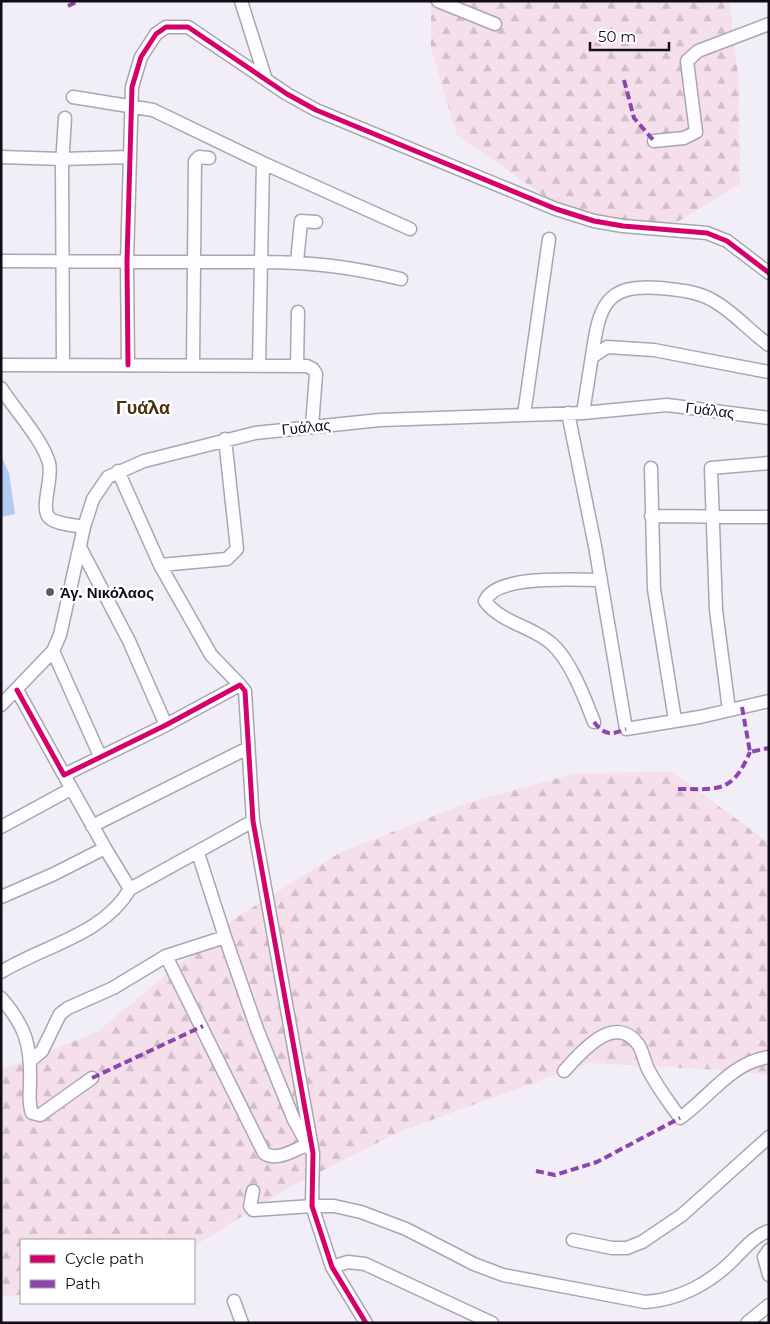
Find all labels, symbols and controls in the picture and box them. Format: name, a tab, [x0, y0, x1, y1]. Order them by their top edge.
scale bar	[590, 20, 669, 52]
text: 50 m	[598, 27, 636, 46]
district label: Γυάλα	[116, 397, 170, 419]
street label: Γυάλας	[684, 398, 736, 422]
street label: Γυάλας	[281, 415, 331, 439]
place label: Άγ. Νικόλαος	[60, 583, 154, 602]
marker: Άγ. Νικόλαος	[44, 586, 56, 598]
legend	[20, 1239, 195, 1304]
text: Cycle path	[65, 1249, 144, 1268]
text: Path	[65, 1274, 101, 1293]

